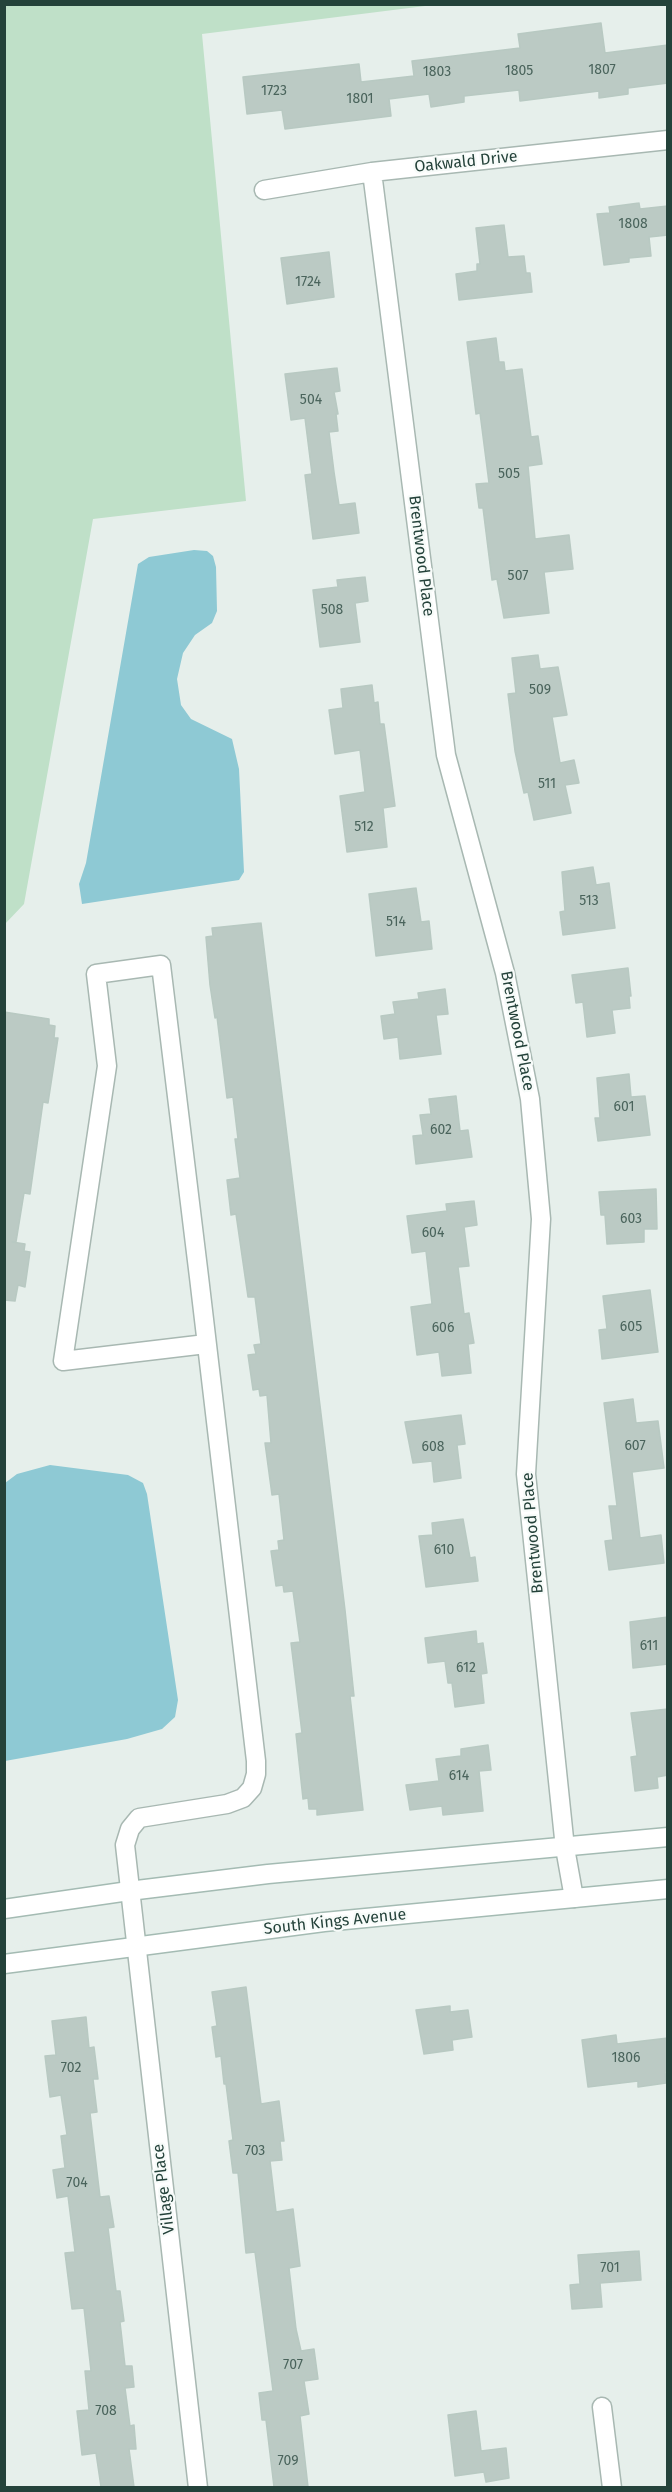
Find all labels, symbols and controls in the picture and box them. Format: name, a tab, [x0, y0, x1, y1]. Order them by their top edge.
house number: 1807	[588, 62, 616, 78]
house number: 1805	[505, 63, 533, 79]
house number: 1803	[423, 64, 451, 80]
house number: 1723	[261, 83, 287, 99]
house number: 1801	[346, 91, 374, 107]
street label: Oakwald Drive	[413, 147, 519, 177]
house number: 1808	[618, 216, 648, 232]
house number: 1724	[295, 274, 321, 290]
house number: 504	[300, 392, 322, 408]
house number: 505	[498, 466, 520, 482]
street label: Brentwood Place	[404, 494, 438, 618]
house number: 507	[508, 568, 528, 584]
house number: 508	[321, 602, 343, 618]
house number: 509	[529, 682, 551, 698]
house number: 511	[538, 776, 556, 792]
house number: 512	[354, 819, 374, 835]
house number: 513	[579, 893, 599, 909]
house number: 514	[386, 914, 406, 930]
street label: Brentwood Place	[496, 969, 538, 1093]
house number: 601	[614, 1099, 634, 1115]
house number: 602	[430, 1122, 452, 1138]
house number: 603	[620, 1211, 642, 1227]
house number: 604	[422, 1225, 444, 1241]
house number: 605	[620, 1319, 642, 1335]
house number: 606	[432, 1320, 454, 1336]
house number: 607	[624, 1438, 646, 1454]
house number: 608	[422, 1439, 444, 1455]
street label: Brentwood Place	[518, 1472, 548, 1594]
house number: 610	[434, 1542, 454, 1558]
house number: 611	[640, 1638, 658, 1654]
house number: 612	[456, 1660, 476, 1676]
house number: 614	[449, 1768, 469, 1784]
street label: South Kings Avenue	[263, 1905, 407, 1939]
house number: 1806	[611, 2050, 641, 2066]
house number: 702	[61, 2060, 81, 2076]
street label: Village Place	[149, 2143, 179, 2235]
house number: 703	[245, 2143, 265, 2159]
house number: 704	[66, 2175, 88, 2191]
house number: 701	[600, 2260, 620, 2276]
house number: 707	[283, 2357, 303, 2373]
house number: 708	[95, 2403, 117, 2419]
house number: 709	[277, 2453, 299, 2469]

